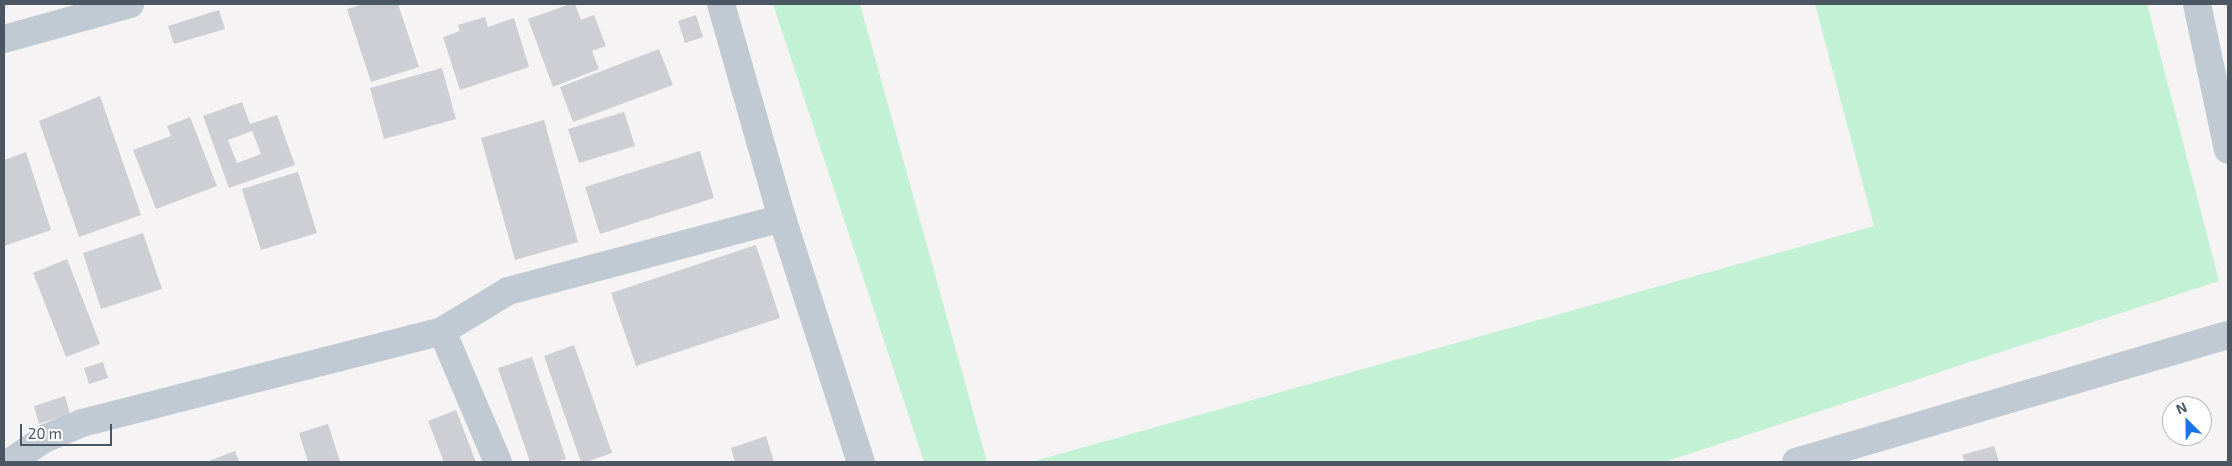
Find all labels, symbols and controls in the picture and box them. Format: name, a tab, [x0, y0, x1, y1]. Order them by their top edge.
north arrow	[2162, 396, 2212, 446]
text: N	[2173, 398, 2189, 417]
scale bar	[22, 414, 115, 446]
text: 20 m	[28, 424, 62, 442]

